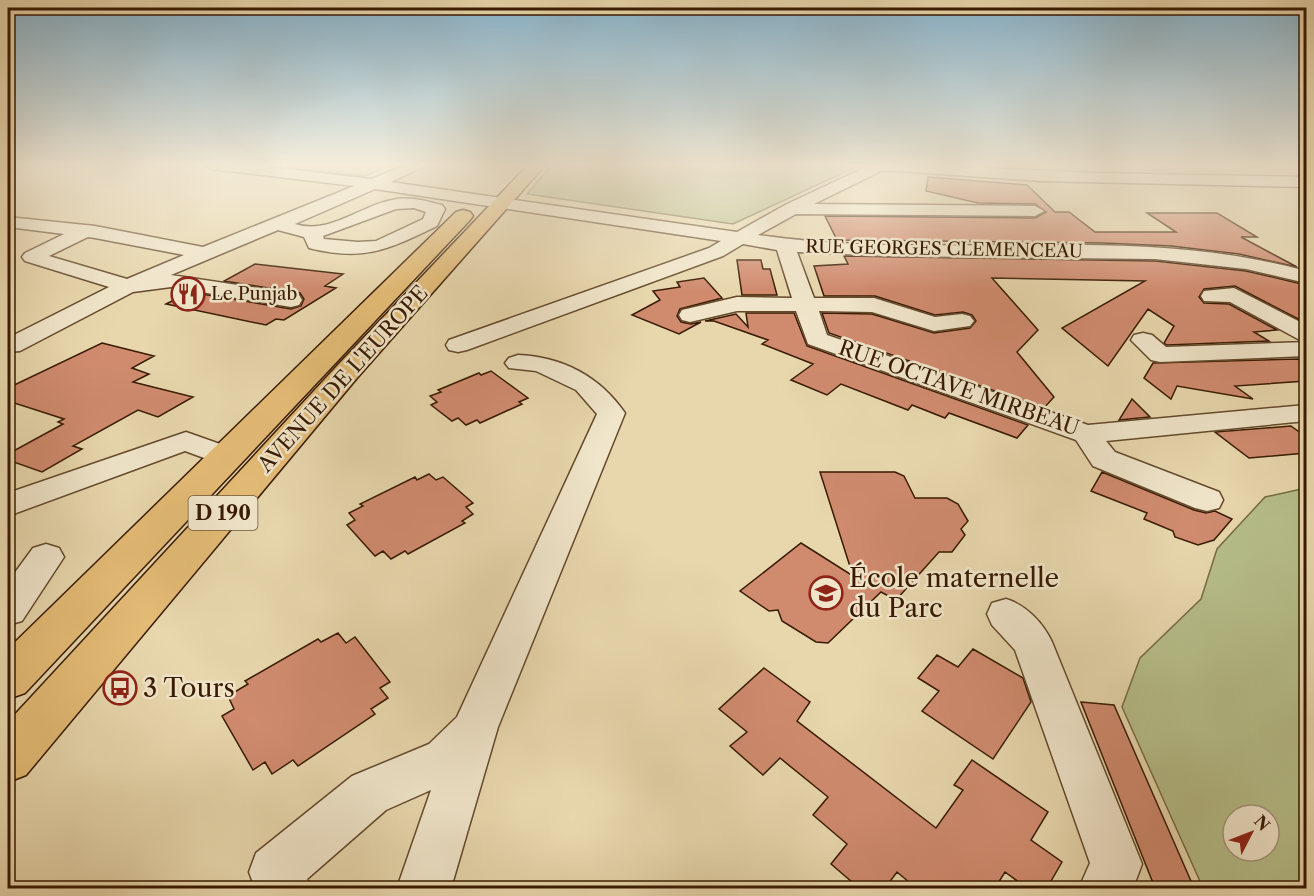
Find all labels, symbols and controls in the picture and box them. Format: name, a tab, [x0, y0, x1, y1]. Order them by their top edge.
street label: RUE GEORGES CLEMENCEAU	[805, 236, 1083, 262]
restaurant icon: Le Punjab	[170, 276, 206, 312]
street label: AVENUE DE L'EUROPE	[252, 280, 433, 478]
place label: Le Punjab	[211, 283, 298, 305]
street label: RUE OCTAVE MIRBEAU	[836, 335, 1083, 440]
road number: D 190	[188, 496, 258, 530]
place label: École maternelle du Parc	[849, 562, 1059, 624]
school or university icon: École maternelle du Parc	[808, 575, 844, 611]
bus stop icon: 3 Tours	[102, 670, 138, 706]
place label: 3 Tours	[143, 672, 235, 704]
north arrow	[1221, 803, 1281, 863]
text: N	[1250, 811, 1274, 835]

